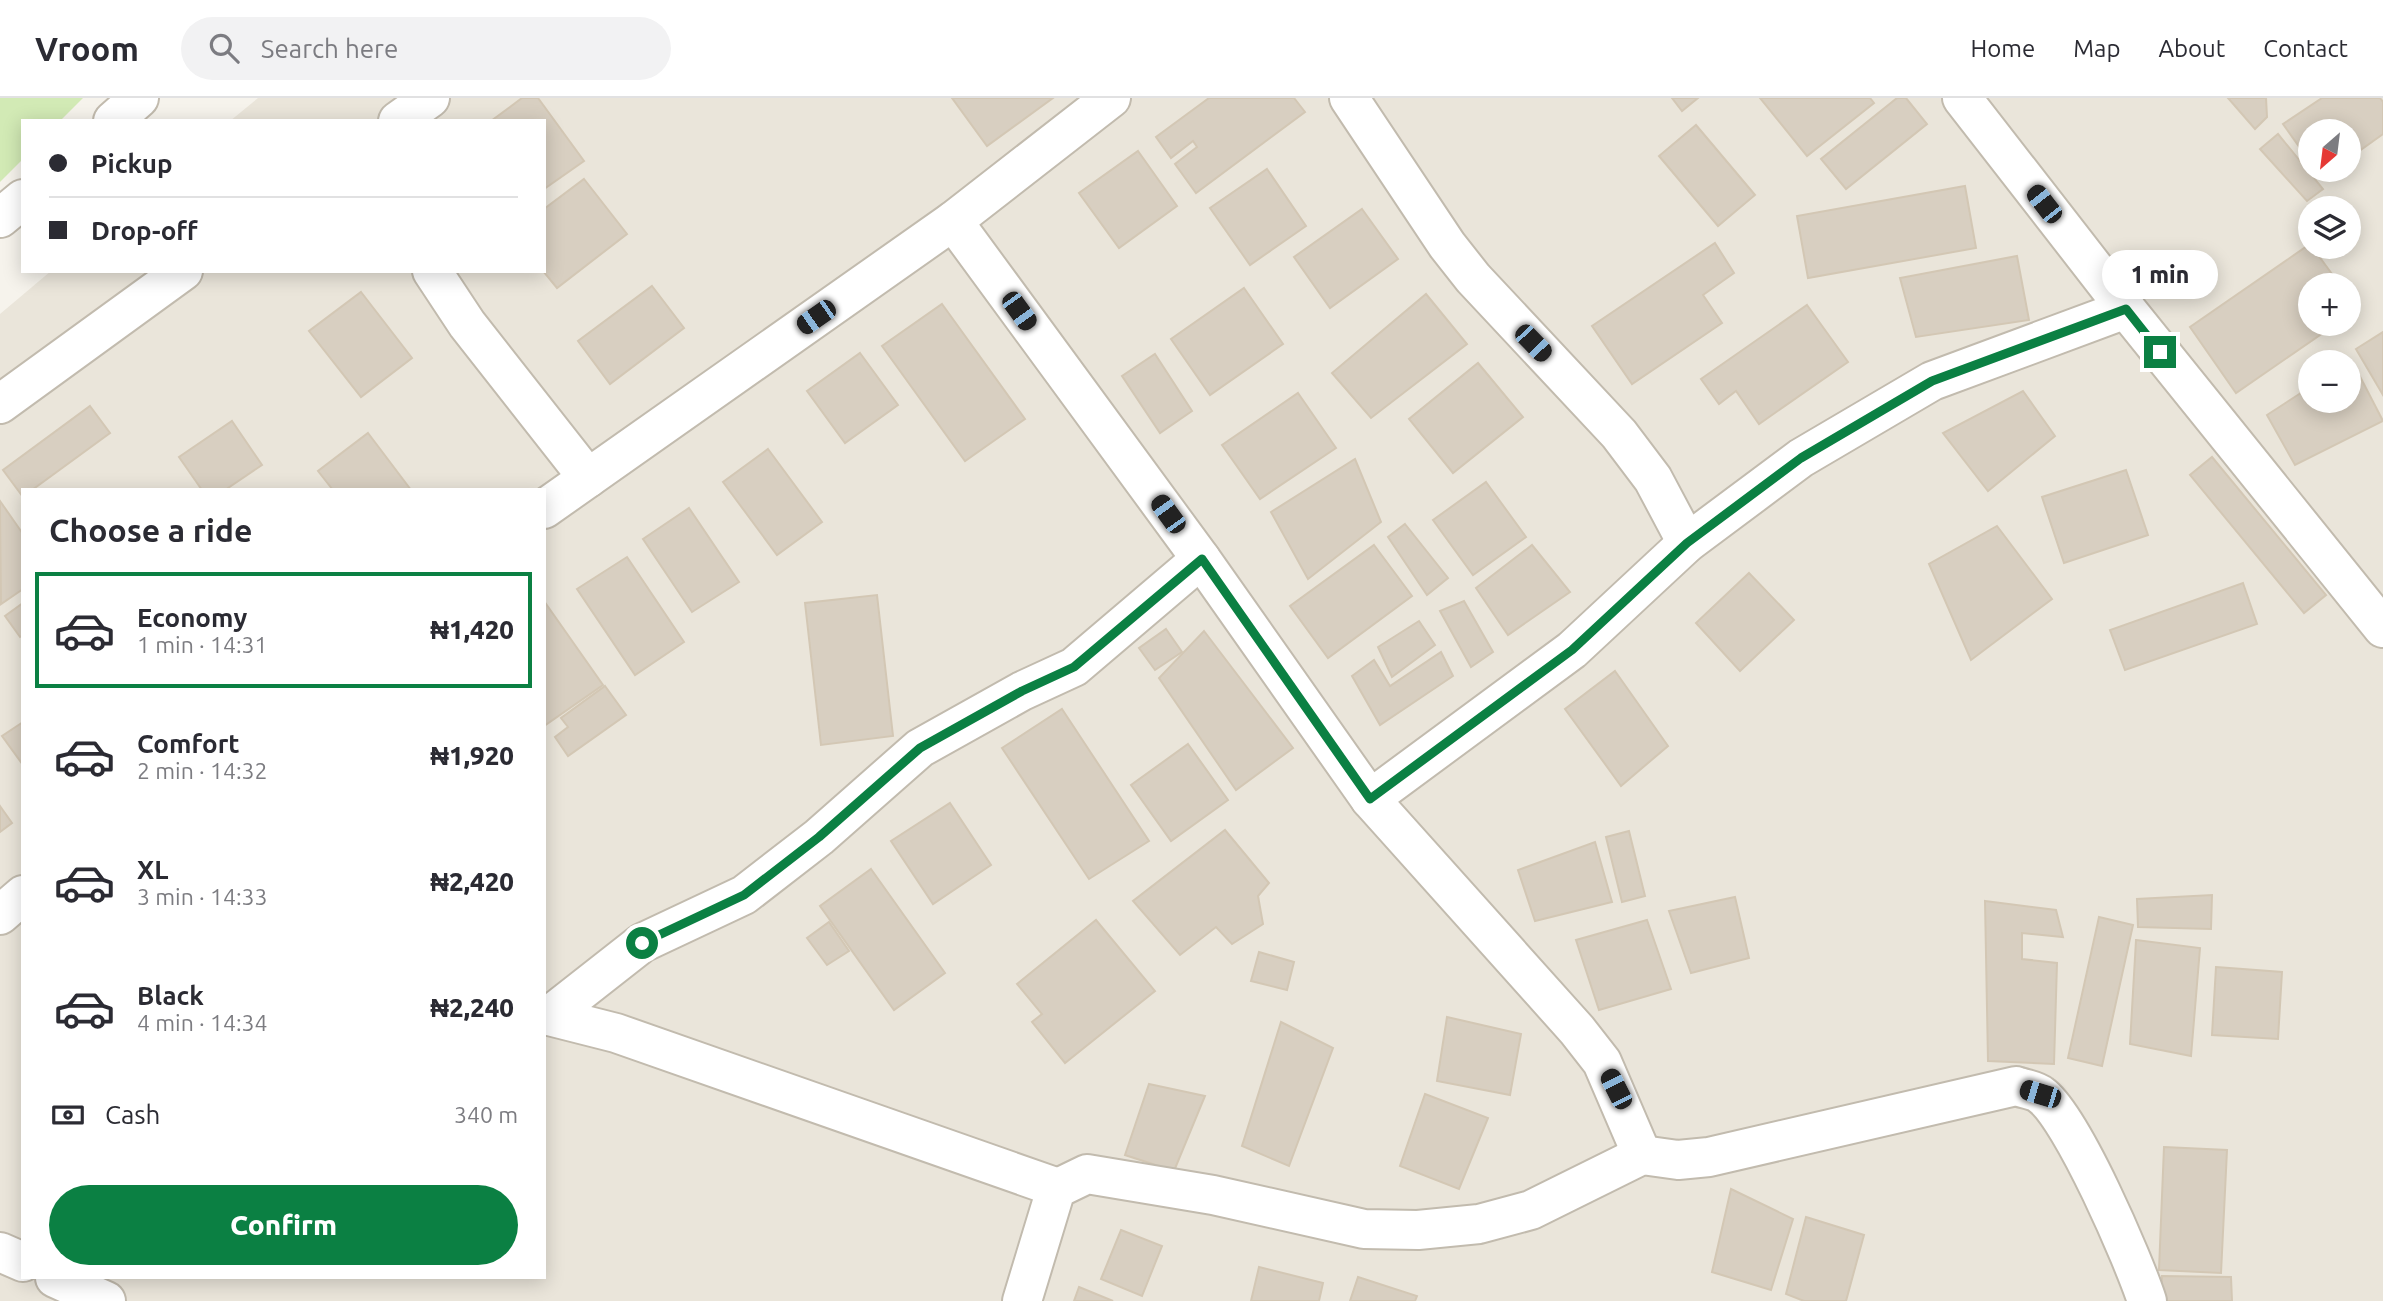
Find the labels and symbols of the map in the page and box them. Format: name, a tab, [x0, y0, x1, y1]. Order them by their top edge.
north arrow	[2298, 119, 2361, 182]
car	[2023, 181, 2066, 227]
callout: 1 min	[2102, 250, 2218, 300]
car	[999, 288, 1040, 334]
car	[793, 296, 840, 338]
car	[1511, 321, 1556, 365]
route end	[2144, 336, 2176, 368]
car	[1148, 491, 1189, 537]
route start	[626, 927, 658, 959]
car	[1598, 1066, 1635, 1112]
car	[2017, 1078, 2064, 1110]

